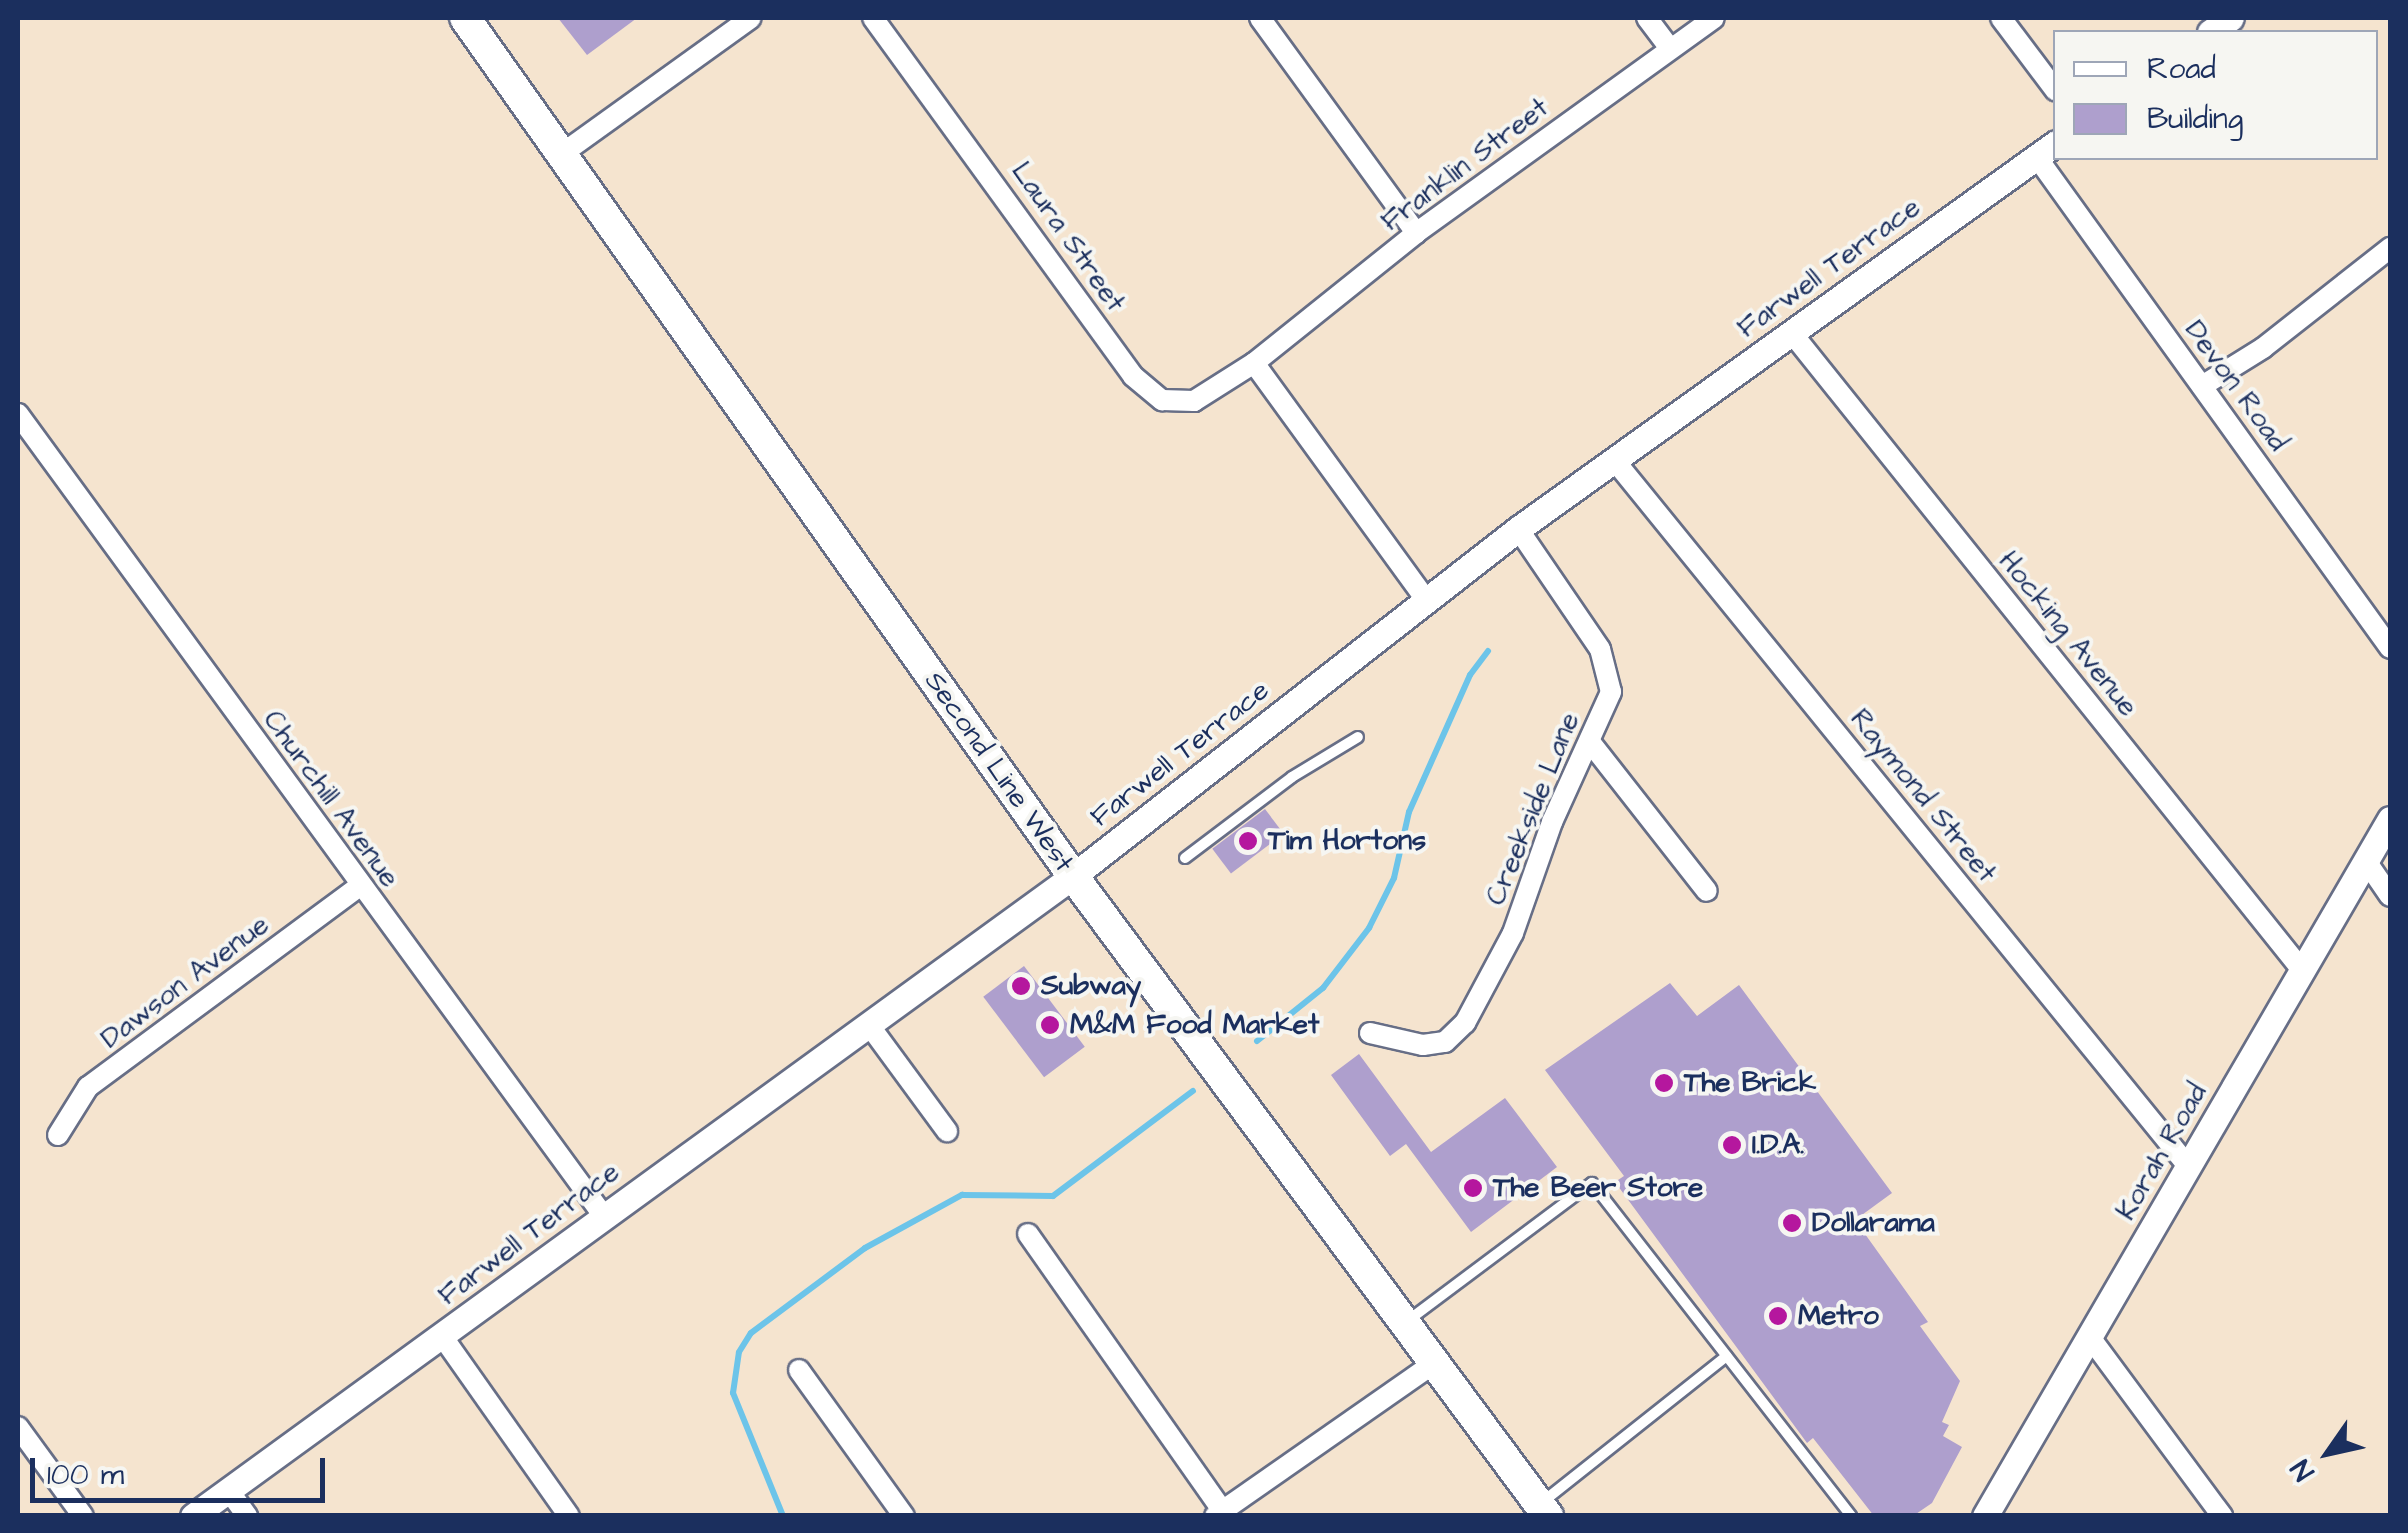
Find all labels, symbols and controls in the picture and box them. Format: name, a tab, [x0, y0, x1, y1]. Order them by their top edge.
legend	[2053, 30, 2378, 160]
text: Road	[2147, 48, 2216, 90]
street label: Franklin Street	[1375, 91, 1555, 239]
text: Building	[2147, 98, 2243, 140]
street label: Laura Street	[1004, 156, 1132, 318]
street label: Farwell Terrace	[1731, 190, 1927, 346]
street label: Devon Road	[2177, 314, 2295, 458]
street label: Hocking Avenue	[1991, 545, 2145, 723]
street label: Second Line West	[917, 665, 1081, 879]
street label: Farwell Terrace	[1084, 674, 1276, 834]
street label: Raymond Street	[1843, 703, 2003, 889]
street label: Churchill Avenue	[256, 704, 406, 894]
street label: Creekside Lane	[1479, 708, 1587, 910]
place label: Tim Hortons	[1268, 824, 1426, 858]
marker: Tim Hortons	[1237, 830, 1259, 852]
street label: Dawson Avenue	[95, 908, 275, 1056]
place label: Subway	[1041, 969, 1141, 1003]
marker: Subway	[1010, 975, 1032, 997]
place label: M&M Food Market	[1070, 1008, 1319, 1042]
marker: M&M Food Market	[1039, 1014, 1061, 1036]
place label: The Brick	[1684, 1066, 1816, 1100]
marker: The Brick	[1653, 1072, 1675, 1094]
street label: Korah Road	[2110, 1078, 2214, 1226]
place label: I.D.A.	[1752, 1128, 1804, 1162]
marker: I.D.A.	[1721, 1134, 1743, 1156]
street label: Farwell Terrace	[432, 1155, 626, 1313]
place label: The Beer Store	[1493, 1171, 1703, 1205]
marker: The Beer Store	[1462, 1177, 1484, 1199]
place label: Dollarama	[1812, 1206, 1935, 1240]
marker: Dollarama	[1781, 1212, 1803, 1234]
place label: Metro	[1798, 1299, 1879, 1333]
marker: Metro	[1767, 1305, 1789, 1327]
north arrow	[2278, 1403, 2378, 1503]
scale bar	[35, 1438, 330, 1500]
text: N	[2282, 1452, 2324, 1488]
text: 100 m	[47, 1454, 124, 1496]

